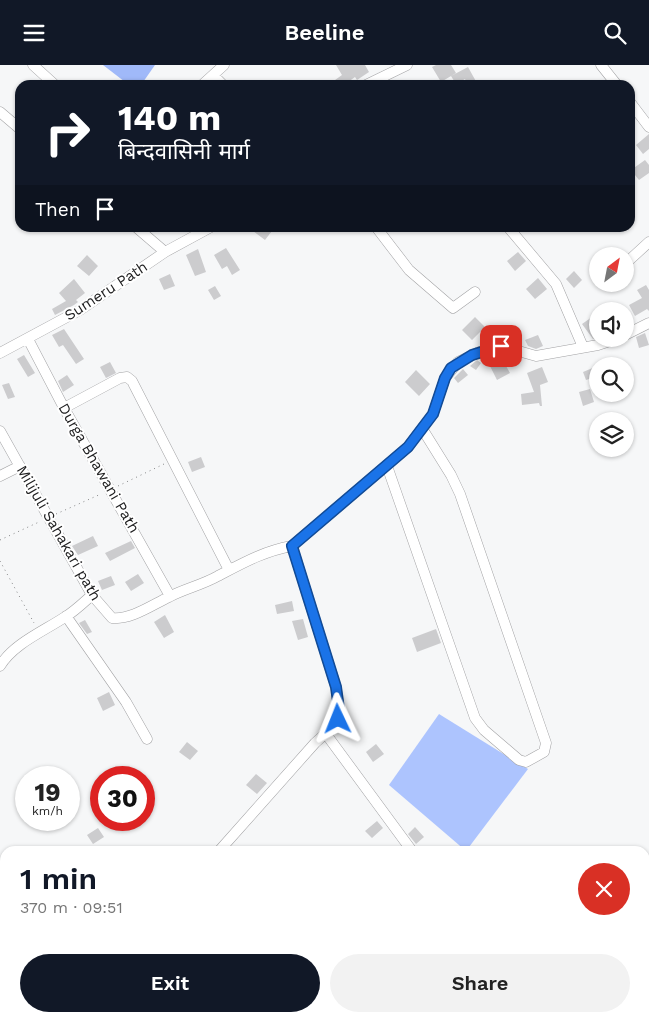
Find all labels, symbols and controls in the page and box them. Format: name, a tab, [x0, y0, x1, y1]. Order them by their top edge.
icon: menu	[20, 19, 48, 47]
icon: search	[601, 19, 629, 47]
text: Beeline	[285, 20, 364, 45]
text: 140 m	[118, 97, 221, 139]
icon: right	[35, 100, 100, 165]
text: बिन्दवासिनी मार्ग	[118, 139, 250, 164]
icon: arrive	[91, 195, 119, 223]
text: Then	[35, 198, 81, 221]
north arrow	[589, 247, 634, 293]
map controls	[589, 247, 634, 457]
street label: Sumeru Path	[61, 258, 151, 324]
button: sound	[589, 302, 634, 347]
pin	[480, 325, 522, 367]
icon: arrive	[487, 332, 515, 360]
button: search	[589, 357, 634, 402]
street label: Durga Bhawani Path	[55, 400, 143, 536]
button: layers	[589, 412, 634, 457]
street label: Milijuli Sahakari path	[13, 462, 105, 604]
position arrow	[311, 692, 363, 744]
speed limit sign: 30	[90, 766, 155, 831]
text: 19	[34, 778, 61, 807]
text: km/h	[32, 804, 63, 818]
text: 1 min	[20, 861, 97, 896]
button: close	[578, 863, 630, 915]
text: 370 m · 09:51	[20, 898, 123, 917]
button: Exit	[20, 954, 320, 1012]
button: Share	[330, 954, 630, 1012]

